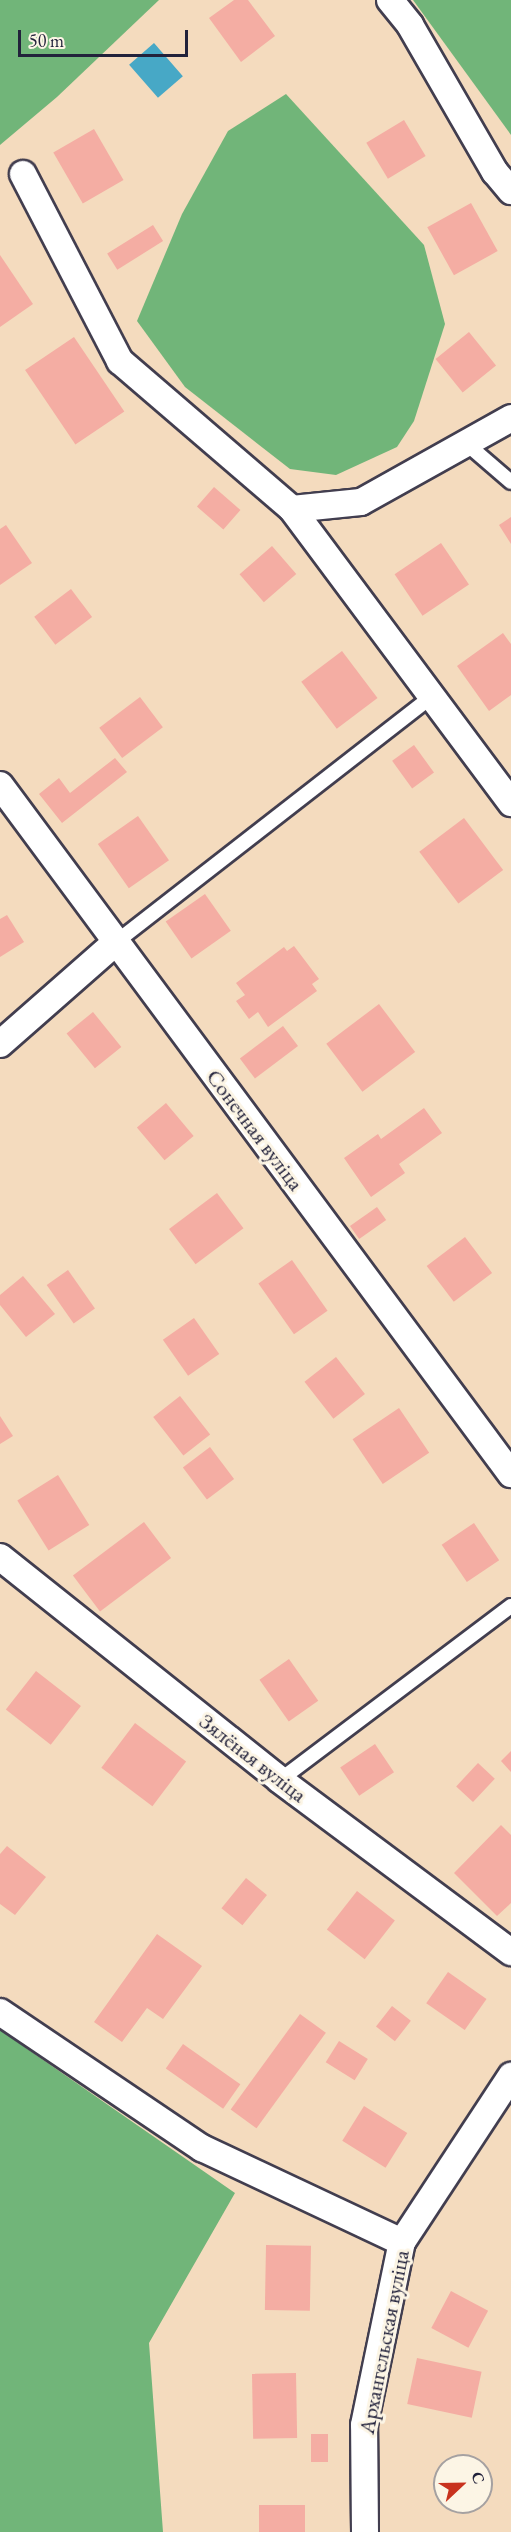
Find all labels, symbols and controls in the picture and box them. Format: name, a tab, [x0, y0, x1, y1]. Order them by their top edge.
scale bar	[21, 18, 190, 56]
text: 50 m	[29, 29, 64, 52]
street label: Сонечная вуліца	[201, 1064, 309, 1196]
street label: Зялёная вуліца	[194, 1708, 312, 1808]
street label: Архангельская вуліца	[353, 2248, 415, 2436]
north arrow	[433, 2454, 493, 2514]
text: С	[466, 2469, 490, 2487]

